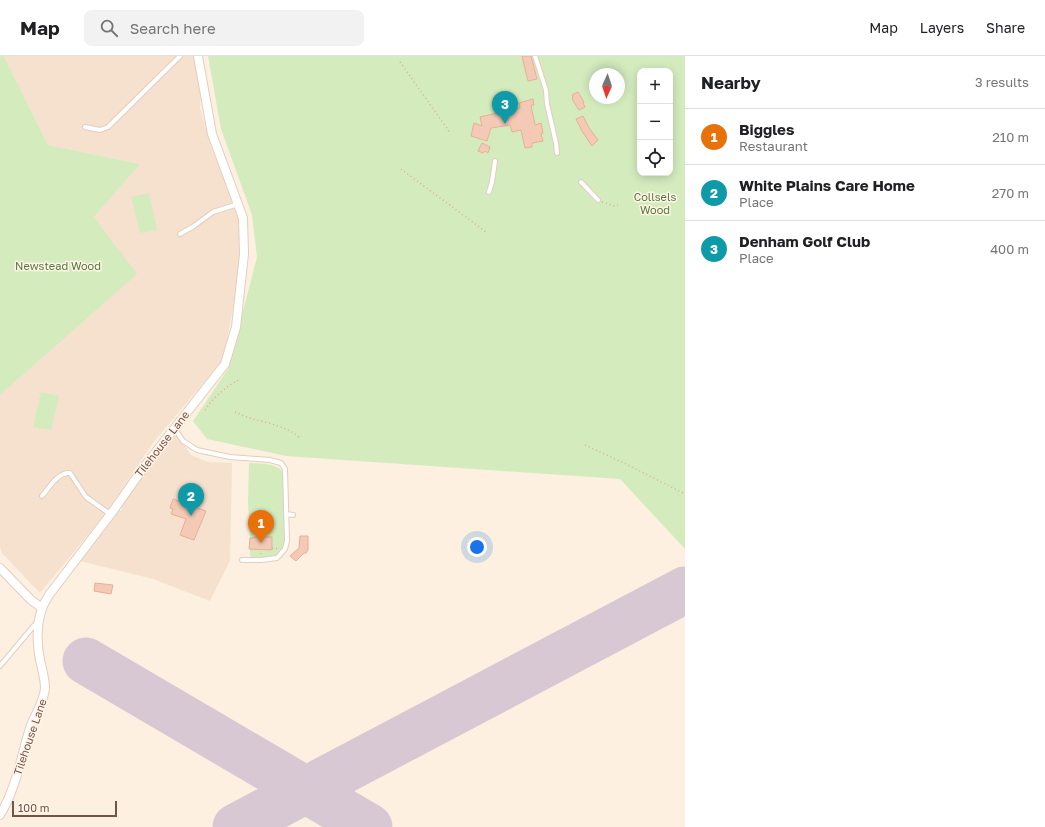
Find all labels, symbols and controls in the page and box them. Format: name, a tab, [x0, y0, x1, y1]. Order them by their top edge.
search box	[84, 10, 364, 46]
text: Map	[20, 16, 60, 39]
icon: search	[98, 17, 120, 39]
text: Search here	[130, 19, 216, 37]
text: Map	[869, 19, 898, 36]
text: Layers	[920, 19, 964, 36]
text: Share	[986, 19, 1025, 36]
north arrow	[589, 68, 625, 104]
map controls	[637, 68, 673, 176]
button: +	[637, 68, 673, 104]
text: Nearby	[701, 72, 761, 93]
text: 3 results	[975, 74, 1029, 90]
pin: 3	[492, 91, 518, 124]
button: −	[637, 104, 673, 140]
text: Biggles	[739, 120, 794, 138]
text: 1	[711, 129, 717, 145]
text: 210 m	[992, 129, 1029, 145]
text: Restaurant	[739, 138, 808, 154]
button: locate	[637, 140, 673, 176]
text: White Plains Care Home	[739, 176, 915, 194]
text: 2	[710, 185, 718, 201]
text: 270 m	[992, 185, 1029, 201]
park label: Collsels Wood	[634, 190, 677, 216]
text: Place	[739, 194, 774, 210]
text: Denham Golf Club	[739, 232, 870, 250]
text: 3	[710, 241, 718, 257]
text: 400 m	[990, 241, 1029, 257]
text: Place	[739, 250, 774, 266]
park label: Newstead Wood	[15, 259, 101, 272]
street label: Tilehouse Lane	[132, 408, 191, 479]
pin: 2	[178, 483, 204, 516]
pin: 1	[248, 510, 274, 543]
your location	[467, 537, 487, 557]
street label: Tilehouse Lane	[10, 697, 49, 777]
scale bar	[12, 799, 117, 818]
text: 100 m	[18, 801, 49, 814]

